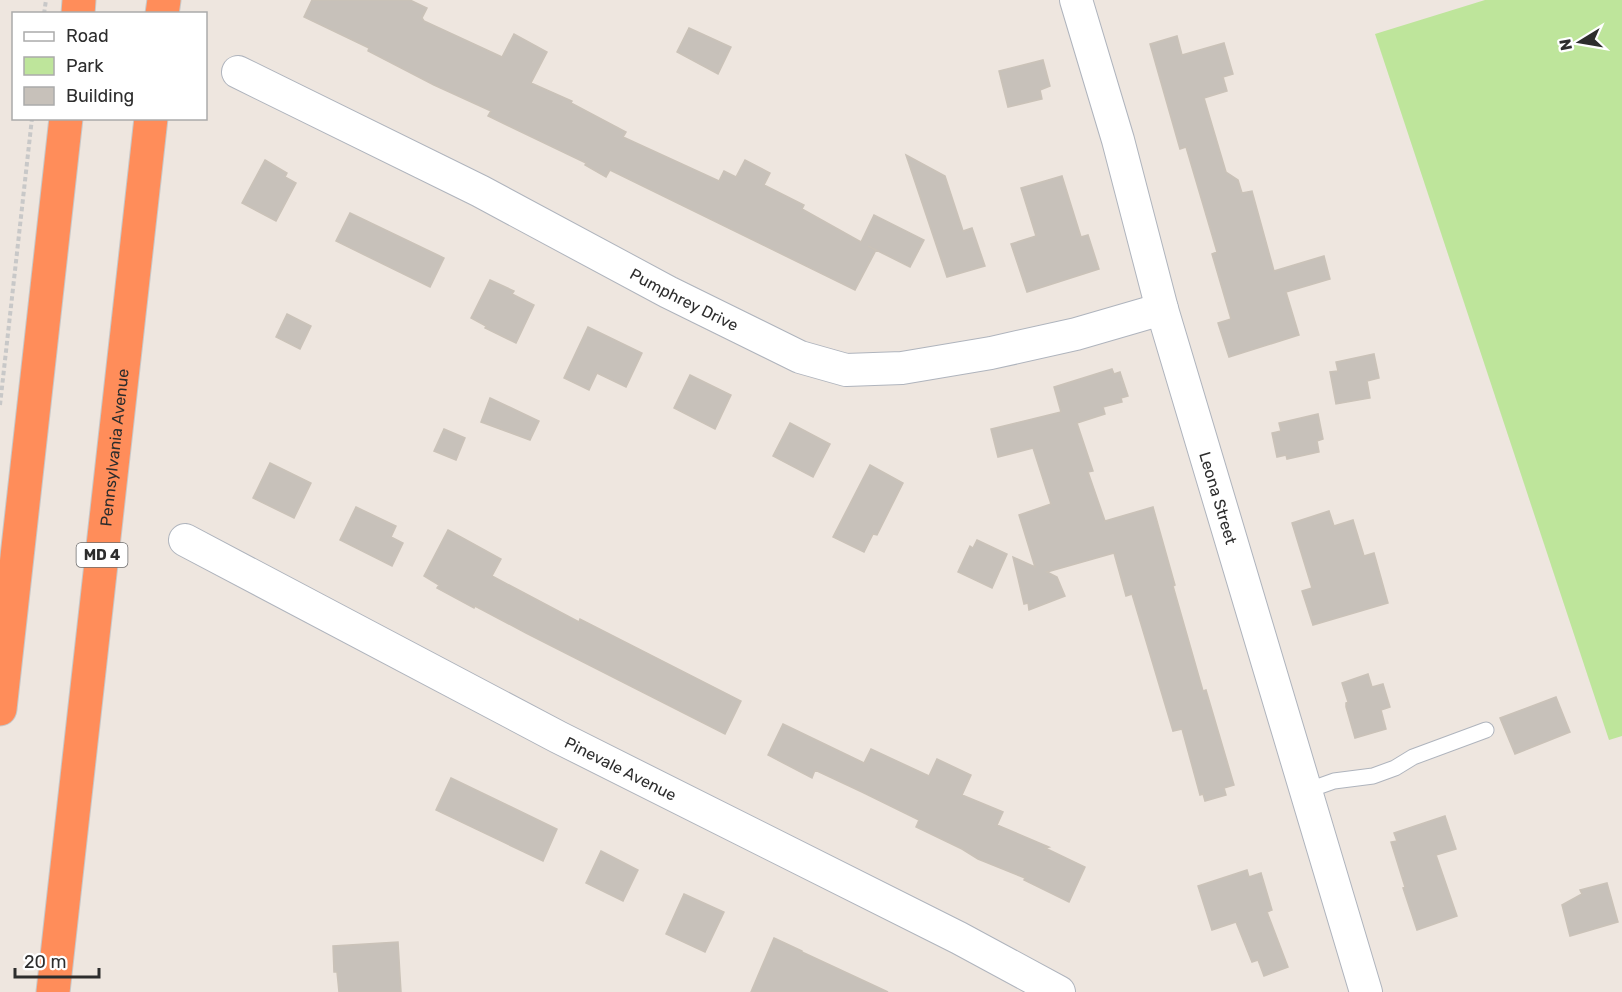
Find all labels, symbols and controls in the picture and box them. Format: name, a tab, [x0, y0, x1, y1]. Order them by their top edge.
legend	[12, 12, 207, 120]
north arrow	[1550, 12, 1610, 72]
text: Road	[66, 25, 109, 47]
text: N	[1555, 37, 1576, 52]
text: Park	[66, 55, 104, 77]
text: Building	[66, 85, 134, 107]
street label: Pumphrey Drive	[627, 264, 741, 335]
street label: Pennsylvania Avenue	[96, 368, 133, 527]
street label: Leona Street	[1195, 449, 1241, 547]
road number: MD 4	[76, 543, 128, 567]
street label: Pinevale Avenue	[562, 733, 680, 805]
scale bar	[15, 941, 99, 979]
text: 20 m	[24, 951, 66, 973]

